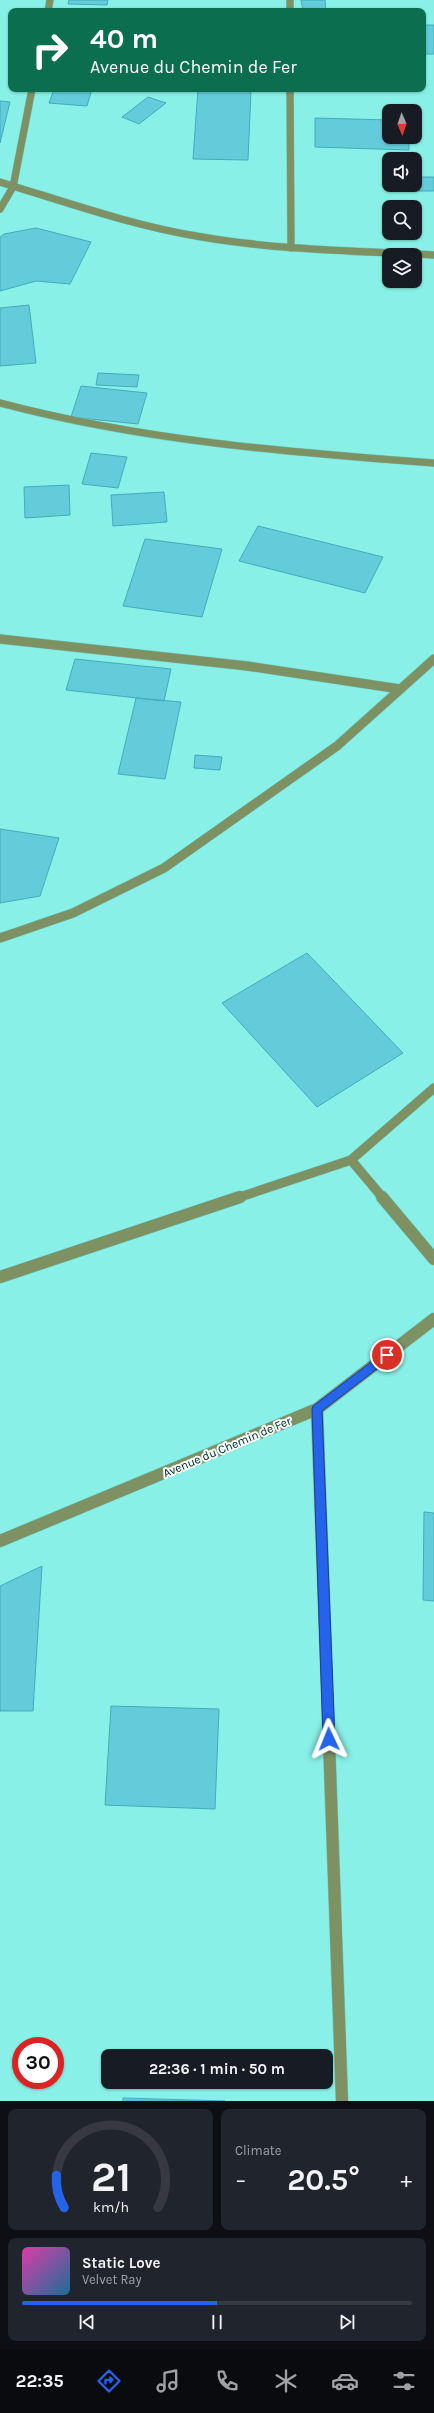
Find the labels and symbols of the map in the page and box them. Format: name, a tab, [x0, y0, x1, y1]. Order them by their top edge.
north arrow	[382, 104, 422, 144]
pin	[370, 1338, 404, 1372]
street label: Avenue du Chemin de Fer	[161, 1413, 294, 1480]
position arrow	[308, 1718, 350, 1760]
speed limit sign: 30	[12, 2037, 64, 2089]

